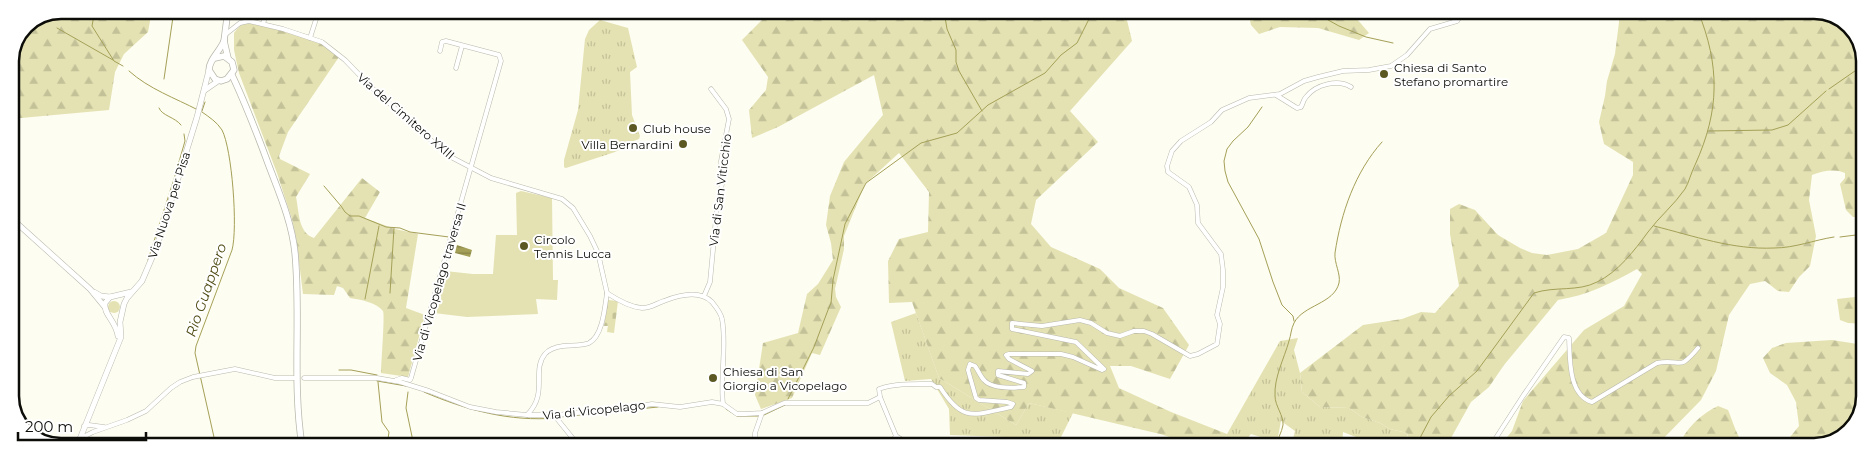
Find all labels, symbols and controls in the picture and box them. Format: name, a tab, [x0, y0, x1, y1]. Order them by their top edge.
place label: Chiesa di Santo Stefano promartire	[1394, 60, 1508, 89]
marker: Chiesa di Santo Stefano promartire	[1378, 68, 1390, 80]
street label: Via del Cimitero XXIII	[354, 70, 458, 162]
place label: Club house	[643, 121, 711, 136]
marker: Club house	[627, 122, 639, 134]
street label: Via di San Viticchio	[706, 133, 734, 247]
place label: Villa Bernardini	[581, 137, 673, 152]
marker: Villa Bernardini	[677, 138, 689, 150]
street label: Via Nuova per Pisa	[145, 150, 193, 260]
street label: Via di Vicopelago traversa II	[409, 201, 469, 363]
place label: Circolo Tennis Lucca	[534, 232, 611, 261]
marker: Circolo Tennis Lucca	[518, 240, 530, 252]
water label: Rio Guappero	[182, 241, 230, 339]
place label: Chiesa di San Giorgio a Vicopelago	[723, 364, 847, 393]
marker: Chiesa di San Giorgio a Vicopelago	[707, 372, 719, 384]
street label: Via di Vicopelago	[542, 397, 646, 423]
scale bar	[18, 410, 145, 442]
text: 200 m	[25, 417, 73, 436]

